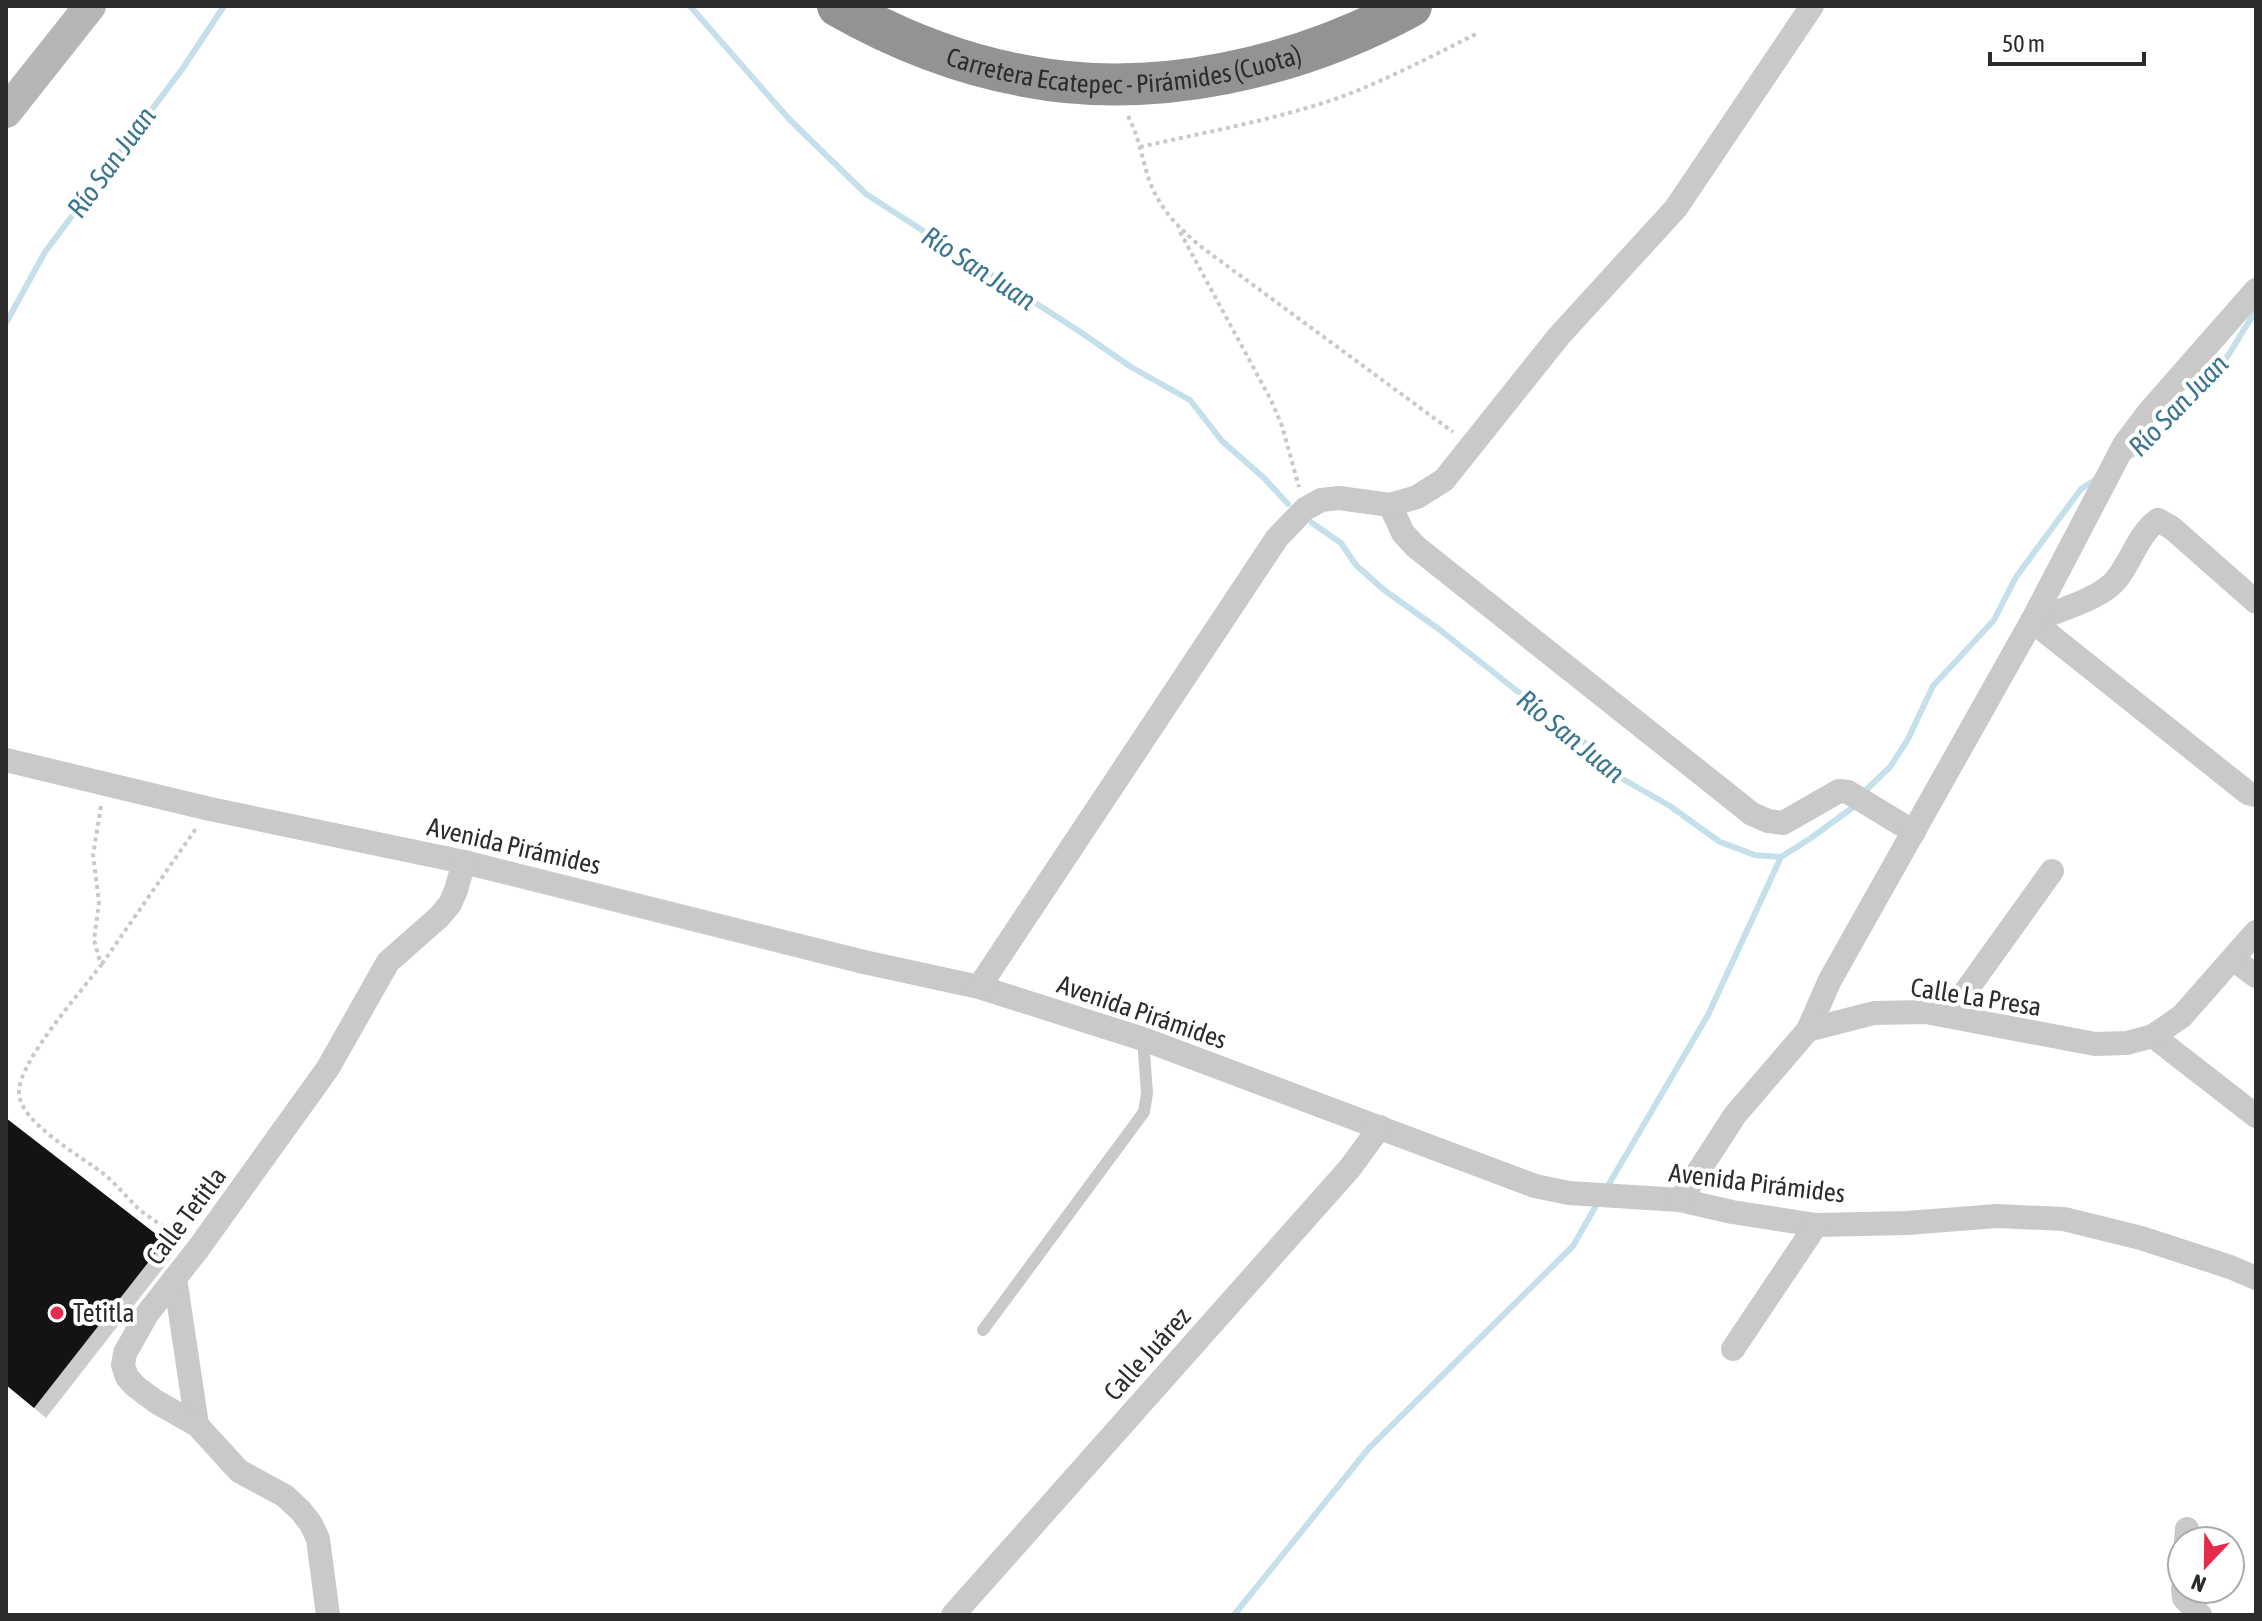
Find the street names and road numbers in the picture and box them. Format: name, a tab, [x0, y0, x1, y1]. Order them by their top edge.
street label: Carretera Ecatepec - Pirámides (Cuota)	[944, 35, 1304, 67]
street label: Avenida Pirámides	[424, 811, 604, 881]
street label: Avenida Pirámides	[1053, 969, 1231, 1055]
street label: Calle La Presa	[1909, 972, 2043, 1022]
street label: Avenida Pirámides	[1667, 1157, 1847, 1209]
street label: Calle Tetitla	[140, 1161, 232, 1271]
street label: Calle Juárez	[1098, 1301, 1196, 1407]

